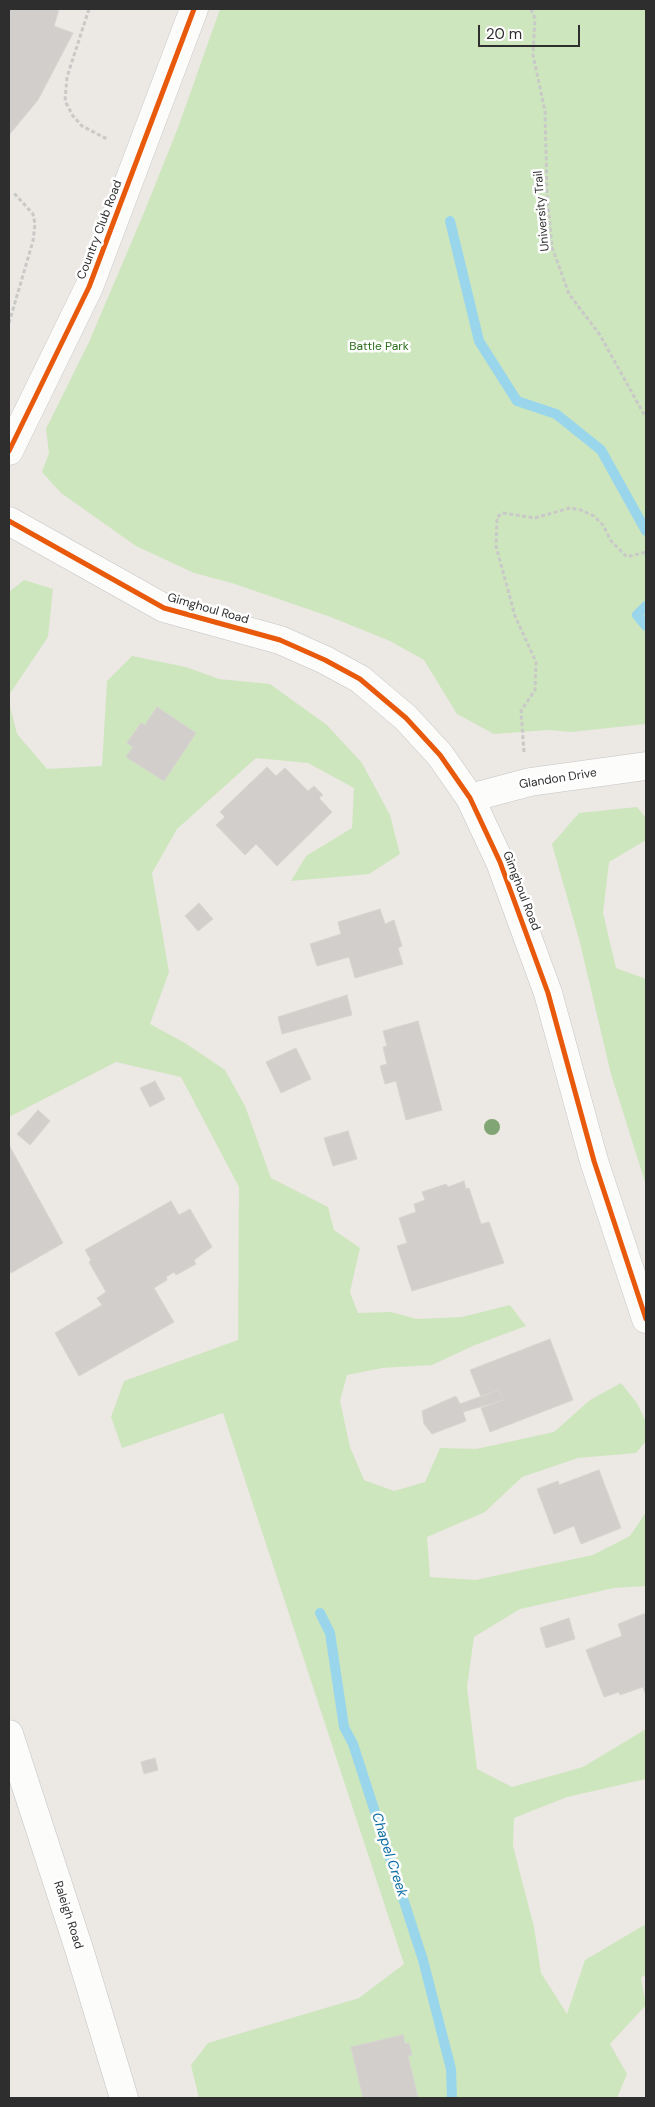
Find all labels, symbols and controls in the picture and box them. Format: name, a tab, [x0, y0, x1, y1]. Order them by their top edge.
scale bar	[480, 15, 582, 47]
text: 20 m	[486, 24, 522, 44]
street label: University Trail	[531, 170, 553, 252]
street label: Country Club Road	[74, 178, 126, 282]
park label: Battle Park	[349, 340, 409, 354]
street label: Gimghoul Road	[166, 590, 250, 628]
street label: Glandon Drive	[518, 766, 598, 792]
street label: Gimghoul Road	[499, 849, 543, 933]
water label: Chapel Creek	[367, 1811, 411, 1899]
street label: Raleigh Road	[50, 1879, 86, 1951]

